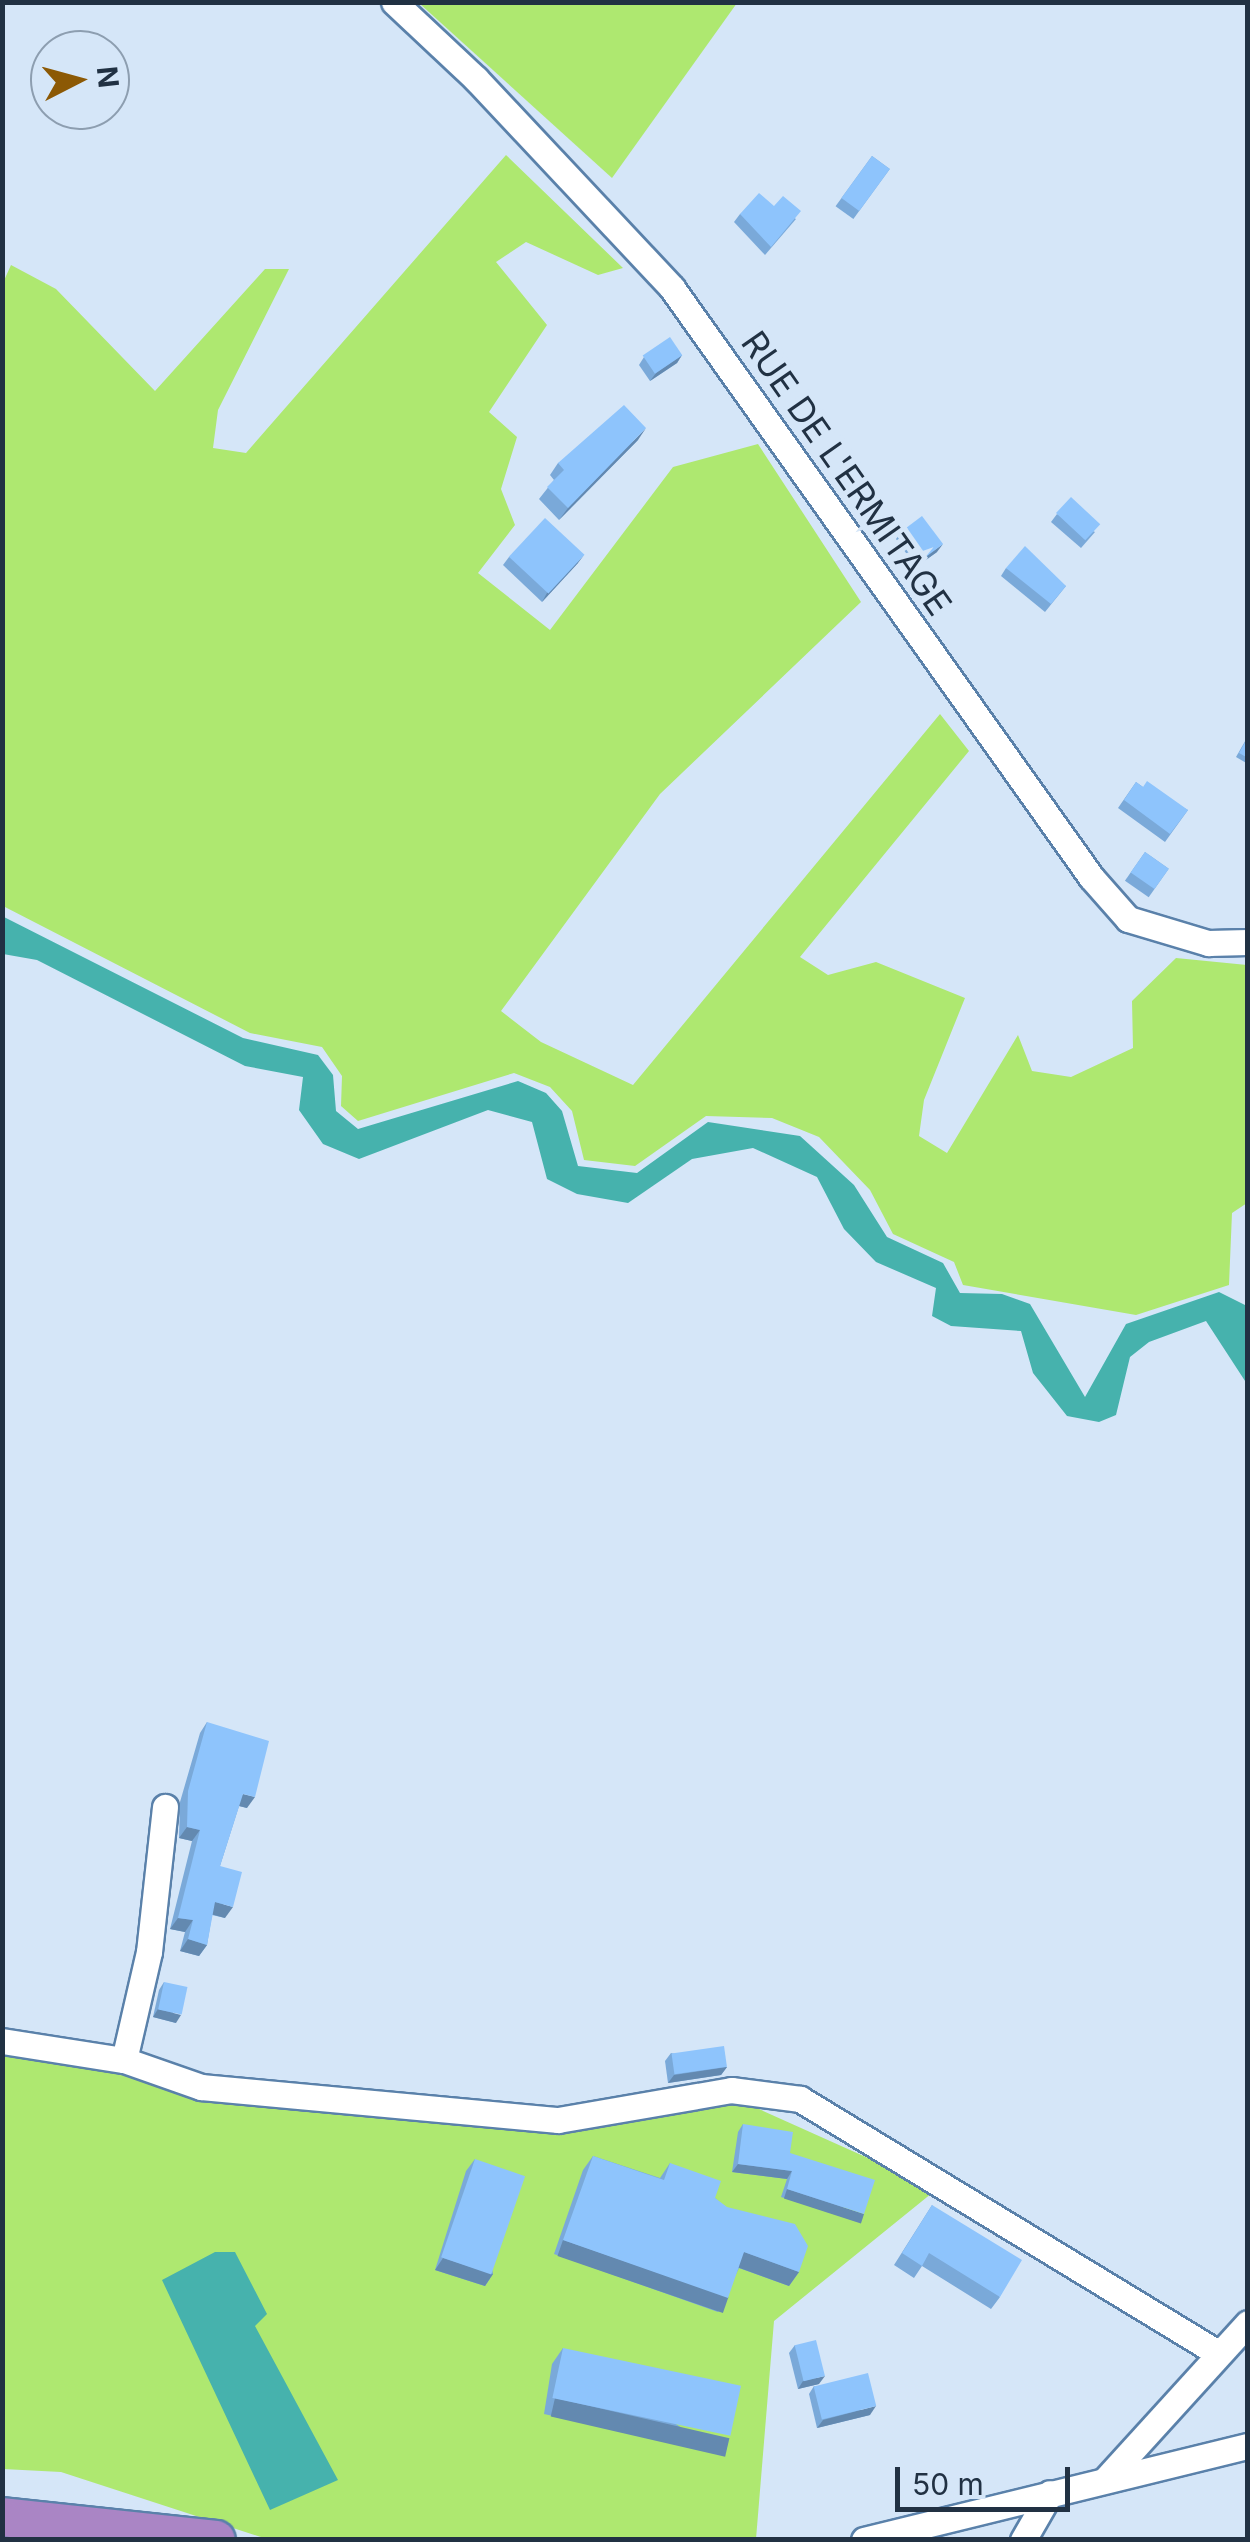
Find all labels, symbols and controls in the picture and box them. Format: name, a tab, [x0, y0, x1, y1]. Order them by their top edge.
north arrow	[30, 30, 130, 130]
text: N	[90, 65, 126, 89]
street label: RUE DE L'ERMITAGE	[733, 323, 961, 623]
scale bar	[900, 2447, 1075, 2509]
text: 50 m	[912, 2466, 984, 2502]

